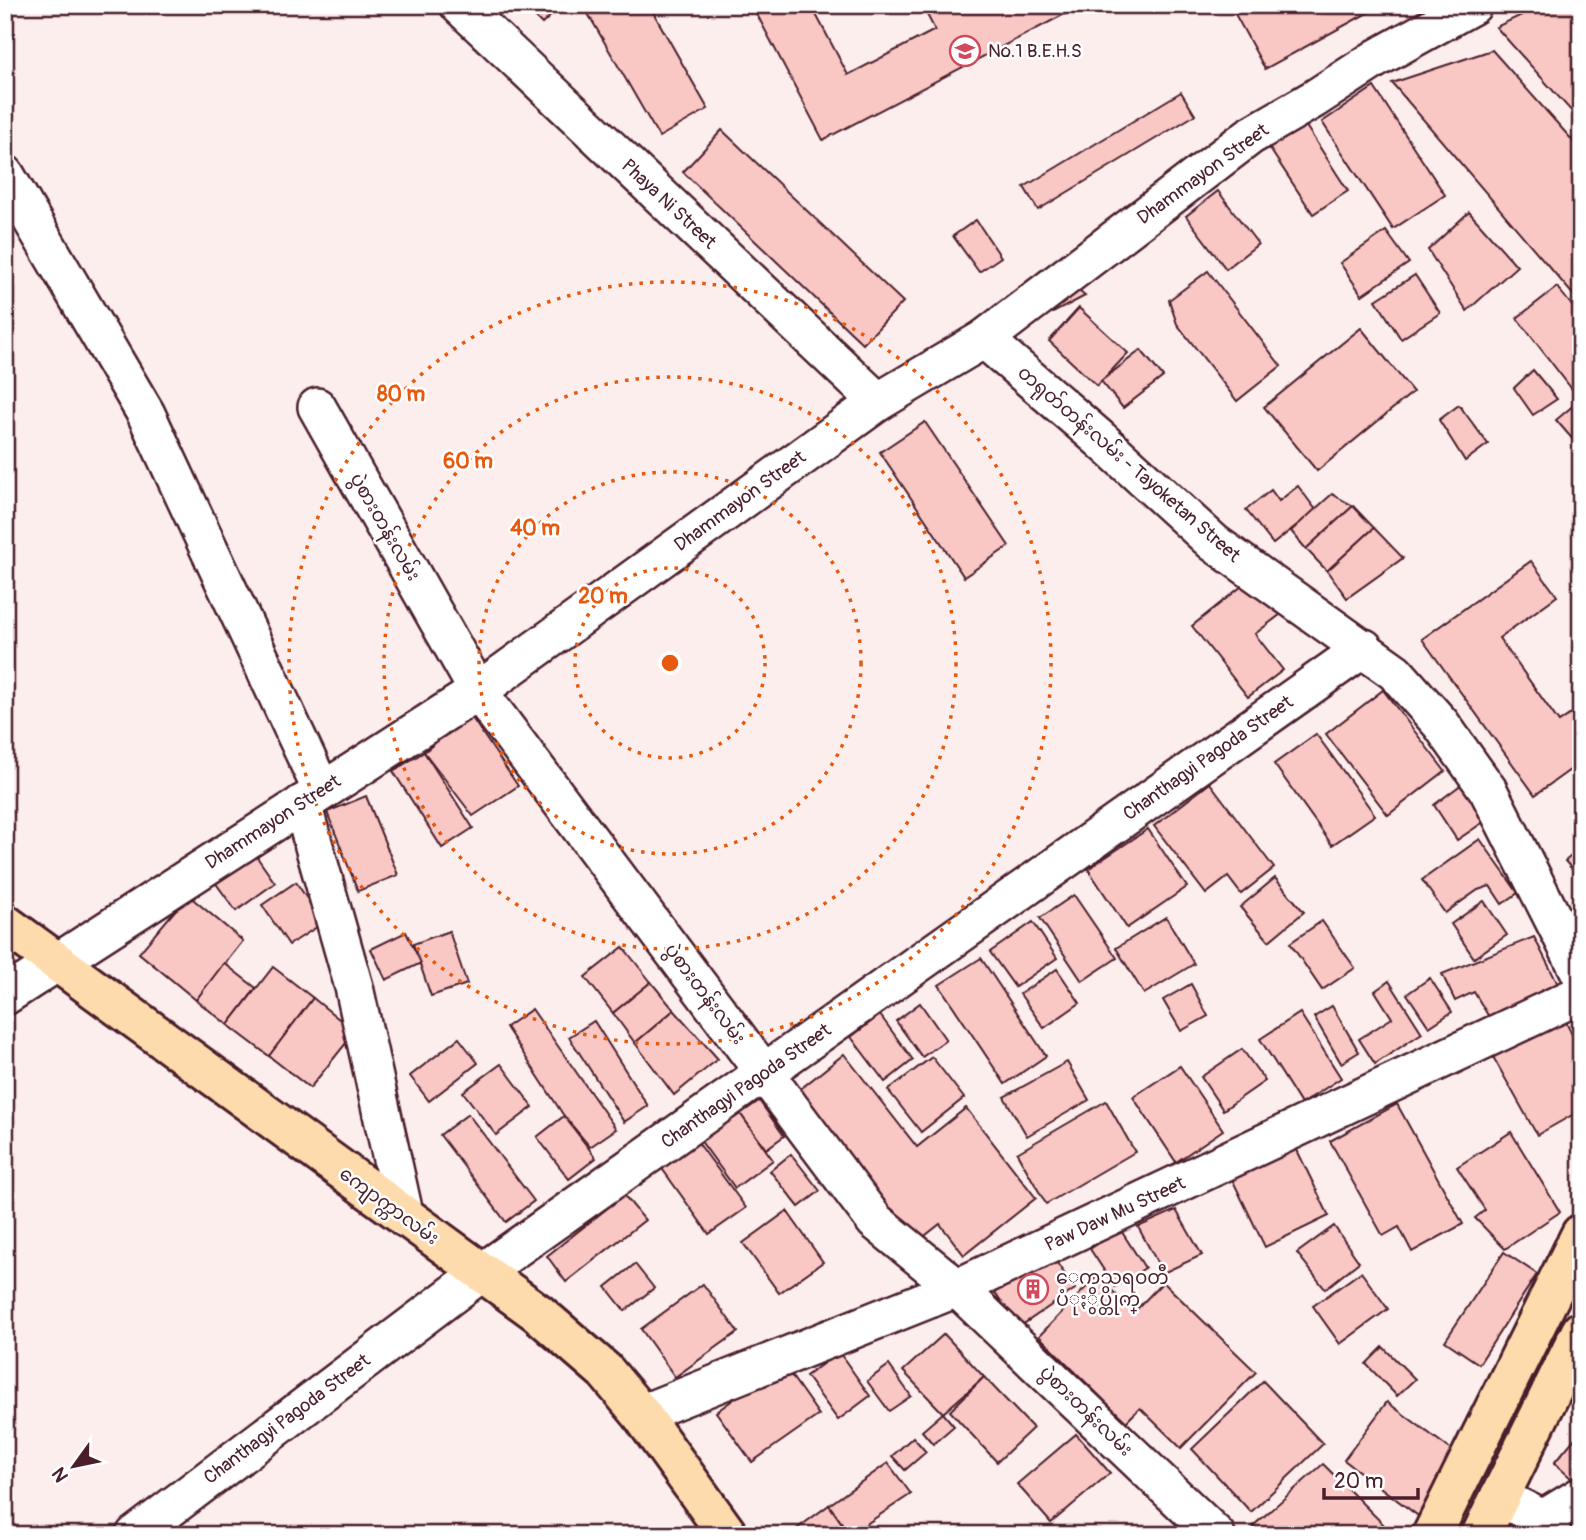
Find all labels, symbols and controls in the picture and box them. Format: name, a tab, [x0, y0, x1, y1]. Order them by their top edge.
school or university icon: No.1 B.E.H.S	[948, 34, 982, 68]
place label: No.1 B.E.H.S	[988, 39, 1082, 63]
street label: Dhammayon Street	[1133, 118, 1274, 230]
street label: Phaya Ni Street	[617, 154, 722, 254]
street label: တရုတ်တန်းလမ်း - Tayoketan Street	[1010, 358, 1248, 571]
text: 80 m	[377, 381, 425, 408]
street label: Dhammayon Street	[670, 445, 811, 557]
text: 60 m	[443, 448, 493, 475]
street label: ပွဲစားတန်းလမ်း	[342, 467, 428, 587]
text: 40 m	[510, 515, 560, 542]
text: 20 m	[578, 583, 628, 610]
centre of rings	[658, 651, 682, 675]
street label: Chanthagyi Pagoda Street	[1118, 690, 1298, 826]
street label: Dhammayon Street	[201, 769, 346, 875]
street label: ပွဲစားတန်းလမ်း	[657, 937, 753, 1051]
street label: Chanthagyi Pagoda Street	[656, 1018, 836, 1154]
street label: ကျောက္ကာလမ်း	[333, 1159, 445, 1253]
street label: Paw Daw Mu Street	[1041, 1171, 1189, 1257]
place label: ေကသရ၀တီ ပံုႏွိပ္တိုက္	[1056, 1263, 1169, 1316]
building icon: ေကသရ၀တီ ပံုႏွိပ္တိုက္	[1016, 1272, 1050, 1306]
street label: Chanthagyi Pagoda Street	[199, 1348, 375, 1489]
street label: ပွဲစားတန်းလမ်း	[1032, 1358, 1140, 1464]
north arrow	[38, 1432, 108, 1502]
scale bar	[1324, 1456, 1418, 1500]
text: N	[47, 1463, 74, 1487]
text: 20 m	[1334, 1468, 1383, 1495]

